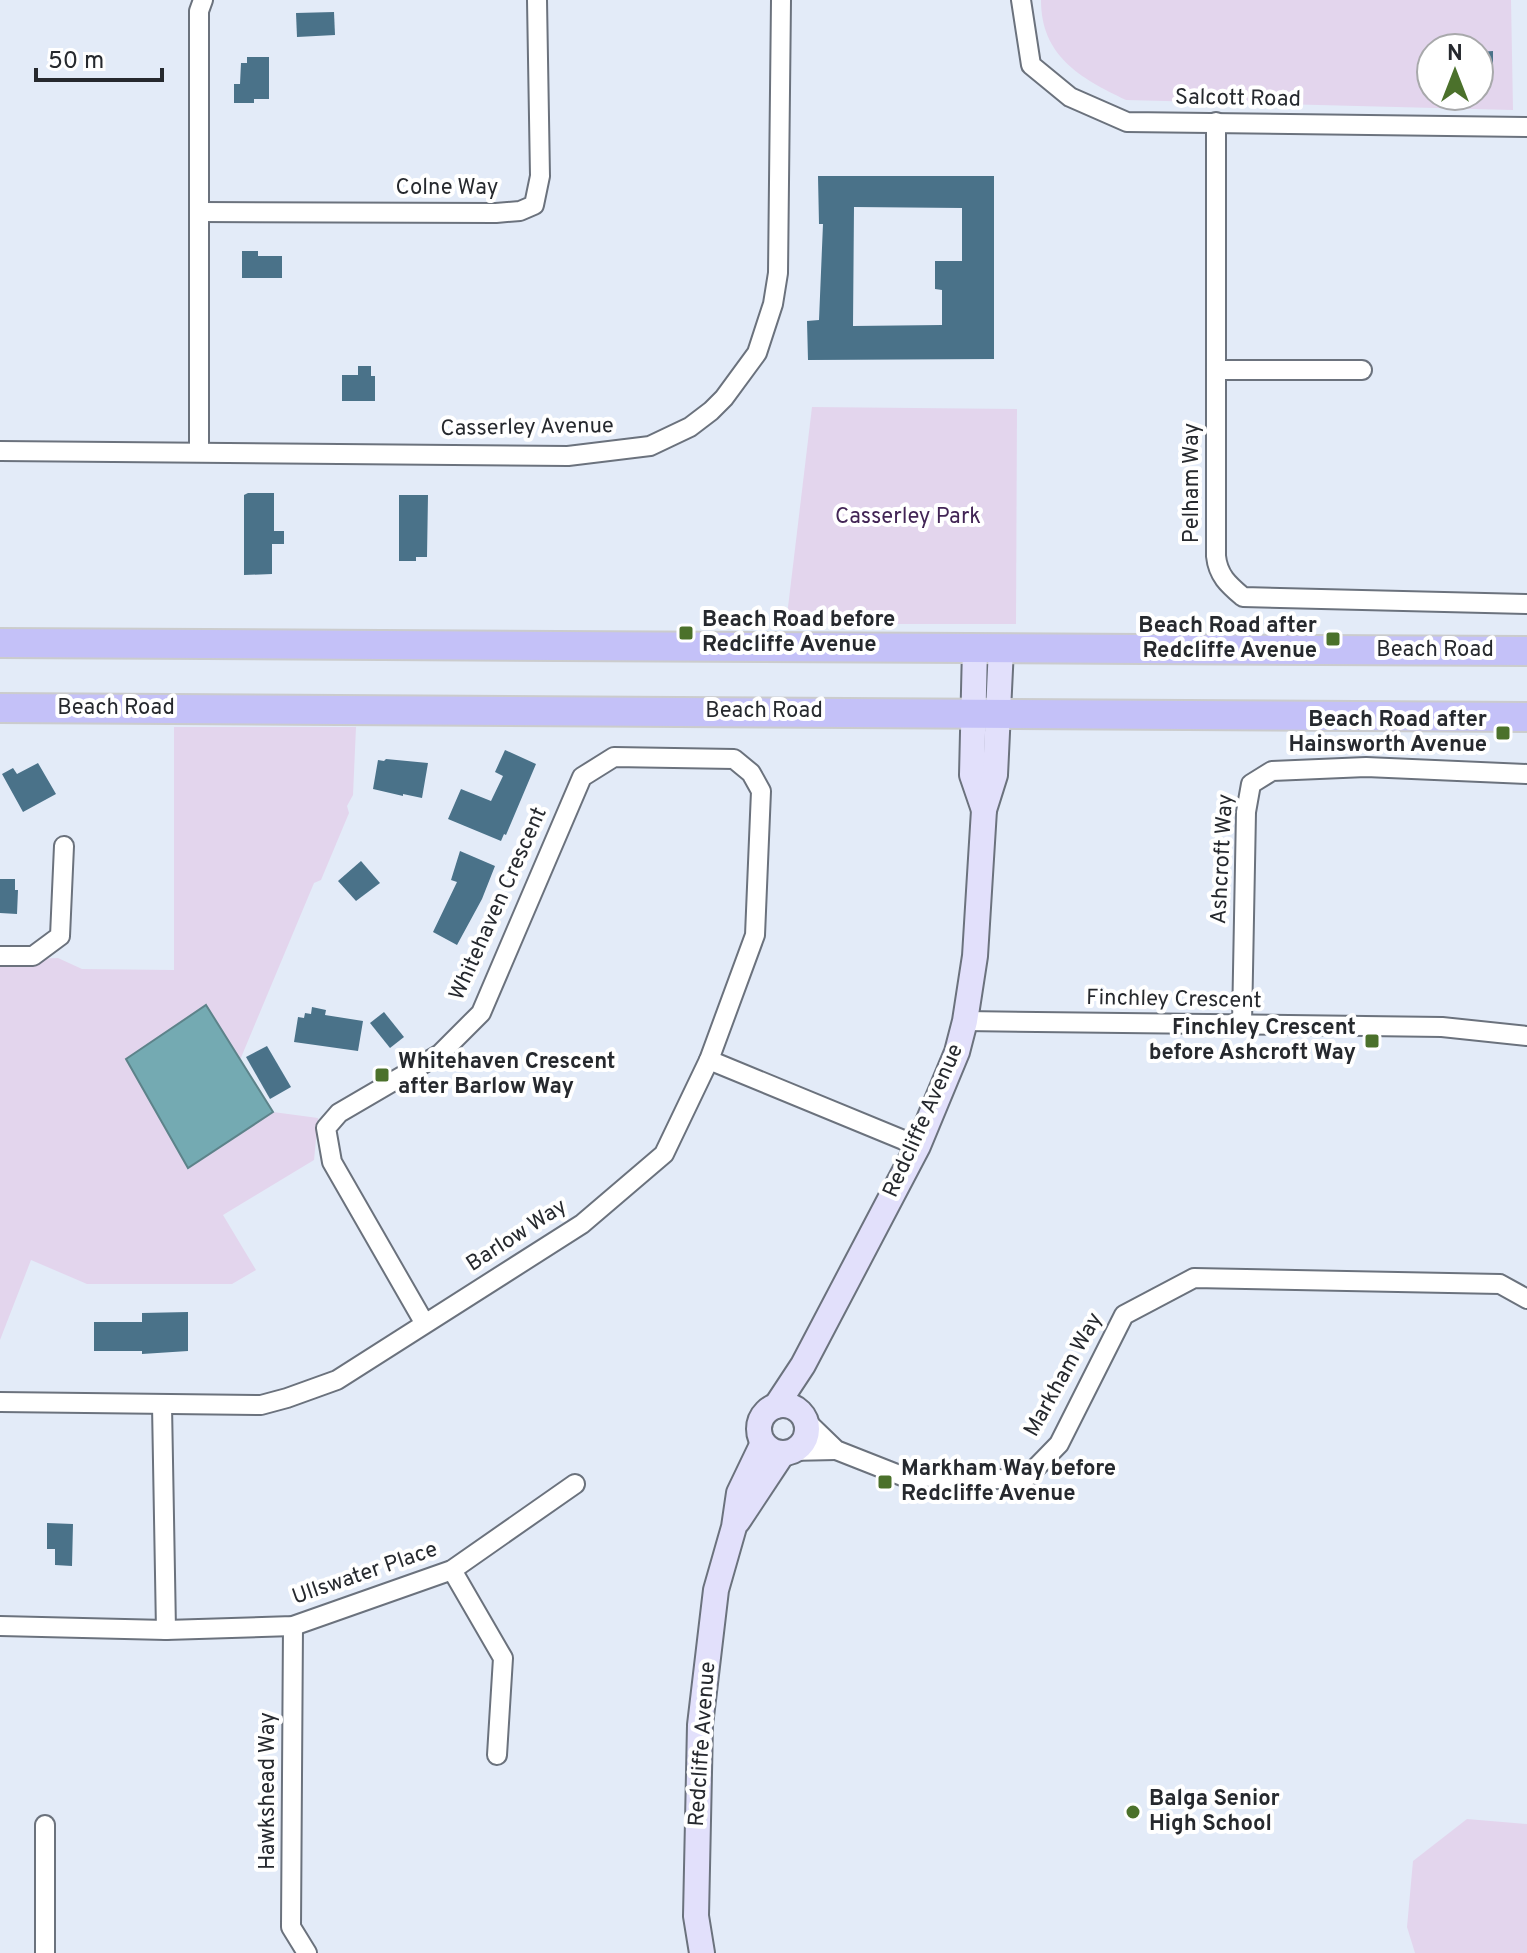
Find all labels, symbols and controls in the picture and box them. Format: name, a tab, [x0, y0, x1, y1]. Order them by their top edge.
scale bar	[36, 32, 162, 82]
north arrow	[1415, 32, 1495, 112]
text: N	[1447, 41, 1463, 68]
text: 50 m	[48, 47, 104, 77]
street label: Salcott Road	[1175, 84, 1301, 114]
street label: Colne Way	[396, 175, 498, 202]
street label: Casserley Avenue	[440, 413, 614, 443]
street label: Pelham Way	[1179, 423, 1206, 543]
park label: Casserley Park	[835, 504, 981, 531]
place label: Beach Road before Redcliffe Avenue	[702, 607, 895, 659]
place label: Beach Road after Redcliffe Avenue	[1138, 613, 1317, 665]
marker: Beach Road before Redcliffe Avenue	[677, 624, 695, 642]
marker: Beach Road after Redcliffe Avenue	[1324, 630, 1342, 648]
street label: Beach Road	[1376, 637, 1494, 664]
street label: Beach Road	[57, 695, 175, 722]
street label: Beach Road	[705, 698, 823, 725]
place label: Beach Road after Hainsworth Avenue	[1288, 707, 1487, 759]
marker: Beach Road after Hainsworth Avenue	[1494, 724, 1512, 742]
street label: Ashcroft Way	[1206, 793, 1240, 925]
street label: Whitehaven Crescent	[444, 803, 554, 1005]
street label: Finchley Crescent	[1086, 985, 1262, 1015]
place label: Finchley Crescent before Ashcroft Way	[1149, 1015, 1356, 1067]
marker: Finchley Crescent before Ashcroft Way	[1363, 1032, 1381, 1050]
street label: Redcliffe Avenue	[878, 1040, 970, 1202]
place label: Whitehaven Crescent after Barlow Way	[398, 1049, 616, 1101]
marker: Whitehaven Crescent after Barlow Way	[373, 1066, 391, 1084]
street label: Barlow Way	[462, 1194, 572, 1278]
street label: Markham Way	[1019, 1308, 1109, 1442]
place label: Markham Way before Redcliffe Avenue	[901, 1456, 1116, 1508]
marker: Markham Way before Redcliffe Avenue	[876, 1473, 894, 1491]
street label: Ullswater Place	[289, 1536, 441, 1612]
street label: Redcliffe Avenue	[684, 1660, 722, 1828]
street label: Hawkshead Way	[255, 1712, 282, 1870]
place label: Balga Senior High School	[1149, 1786, 1280, 1838]
marker: Balga Senior High School	[1124, 1803, 1142, 1821]

